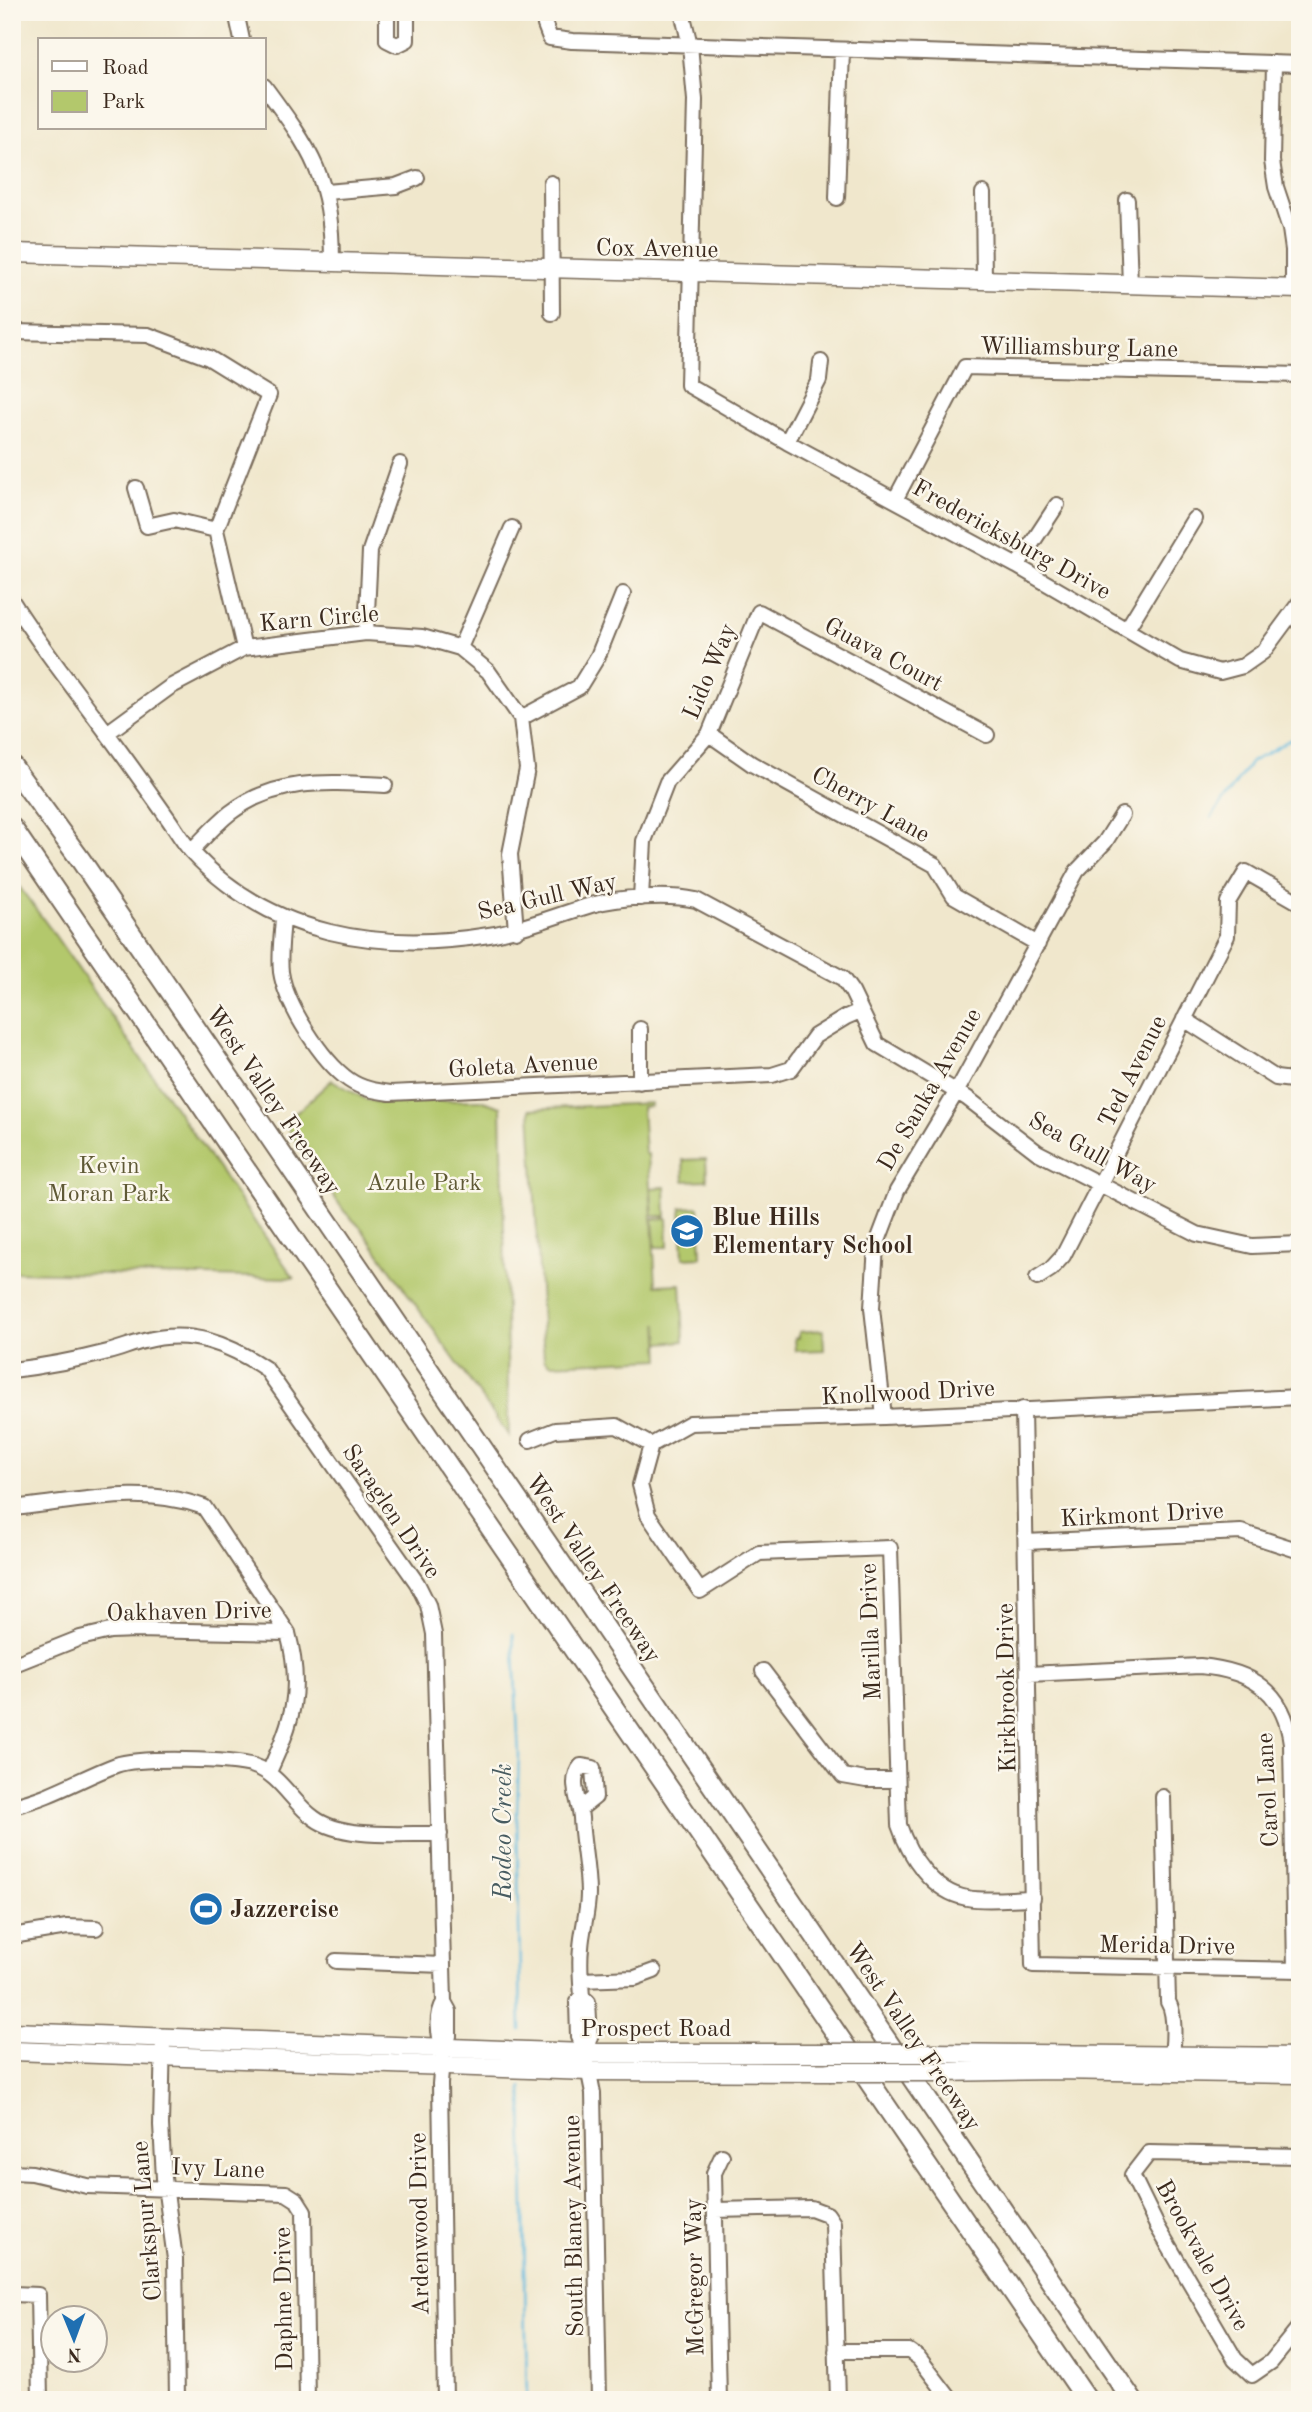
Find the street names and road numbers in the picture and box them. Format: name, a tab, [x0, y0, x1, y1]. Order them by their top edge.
street label: Cox Avenue	[595, 237, 719, 263]
street label: Williamsburg Lane	[980, 335, 1178, 363]
street label: Fredericksburg Drive	[908, 476, 1114, 605]
street label: Karn Circle	[258, 603, 380, 637]
street label: Guava Court	[820, 614, 946, 697]
street label: Lido Way	[680, 620, 742, 723]
street label: Cherry Lane	[807, 763, 933, 848]
street label: Sea Gull Way	[475, 870, 620, 926]
street label: West Valley Freeway	[200, 1002, 345, 1200]
street label: De Sanka Avenue	[874, 1005, 987, 1175]
street label: Ted Avenue	[1095, 1012, 1172, 1132]
street label: Goleta Avenue	[448, 1051, 599, 1083]
street label: Sea Gull Way	[1024, 1109, 1160, 1199]
street label: Knollwood Drive	[821, 1377, 996, 1411]
street label: Saraglen Drive	[337, 1441, 444, 1584]
street label: West Valley Freeway	[520, 1470, 665, 1668]
street label: Kirkmont Drive	[1060, 1500, 1224, 1532]
street label: Marilla Drive	[858, 1563, 886, 1701]
street label: Oakhaven Drive	[106, 1600, 272, 1626]
street label: Kirkbrook Drive	[995, 1603, 1021, 1773]
street label: Carol Lane	[1254, 1732, 1284, 1848]
street label: Merida Drive	[1099, 1934, 1235, 1960]
street label: West Valley Freeway	[840, 1938, 985, 2136]
street label: Prospect Road	[580, 2018, 732, 2042]
street label: South Blaney Avenue	[561, 2115, 589, 2337]
street label: Ardenwood Drive	[407, 2132, 435, 2316]
street label: Clarkspur Lane	[129, 2140, 167, 2302]
street label: Ivy Lane	[171, 2156, 265, 2184]
street label: Brookvale Drive	[1150, 2177, 1253, 2335]
street label: McGregor Way	[683, 2197, 709, 2356]
street label: Daphne Drive	[272, 2227, 298, 2371]

